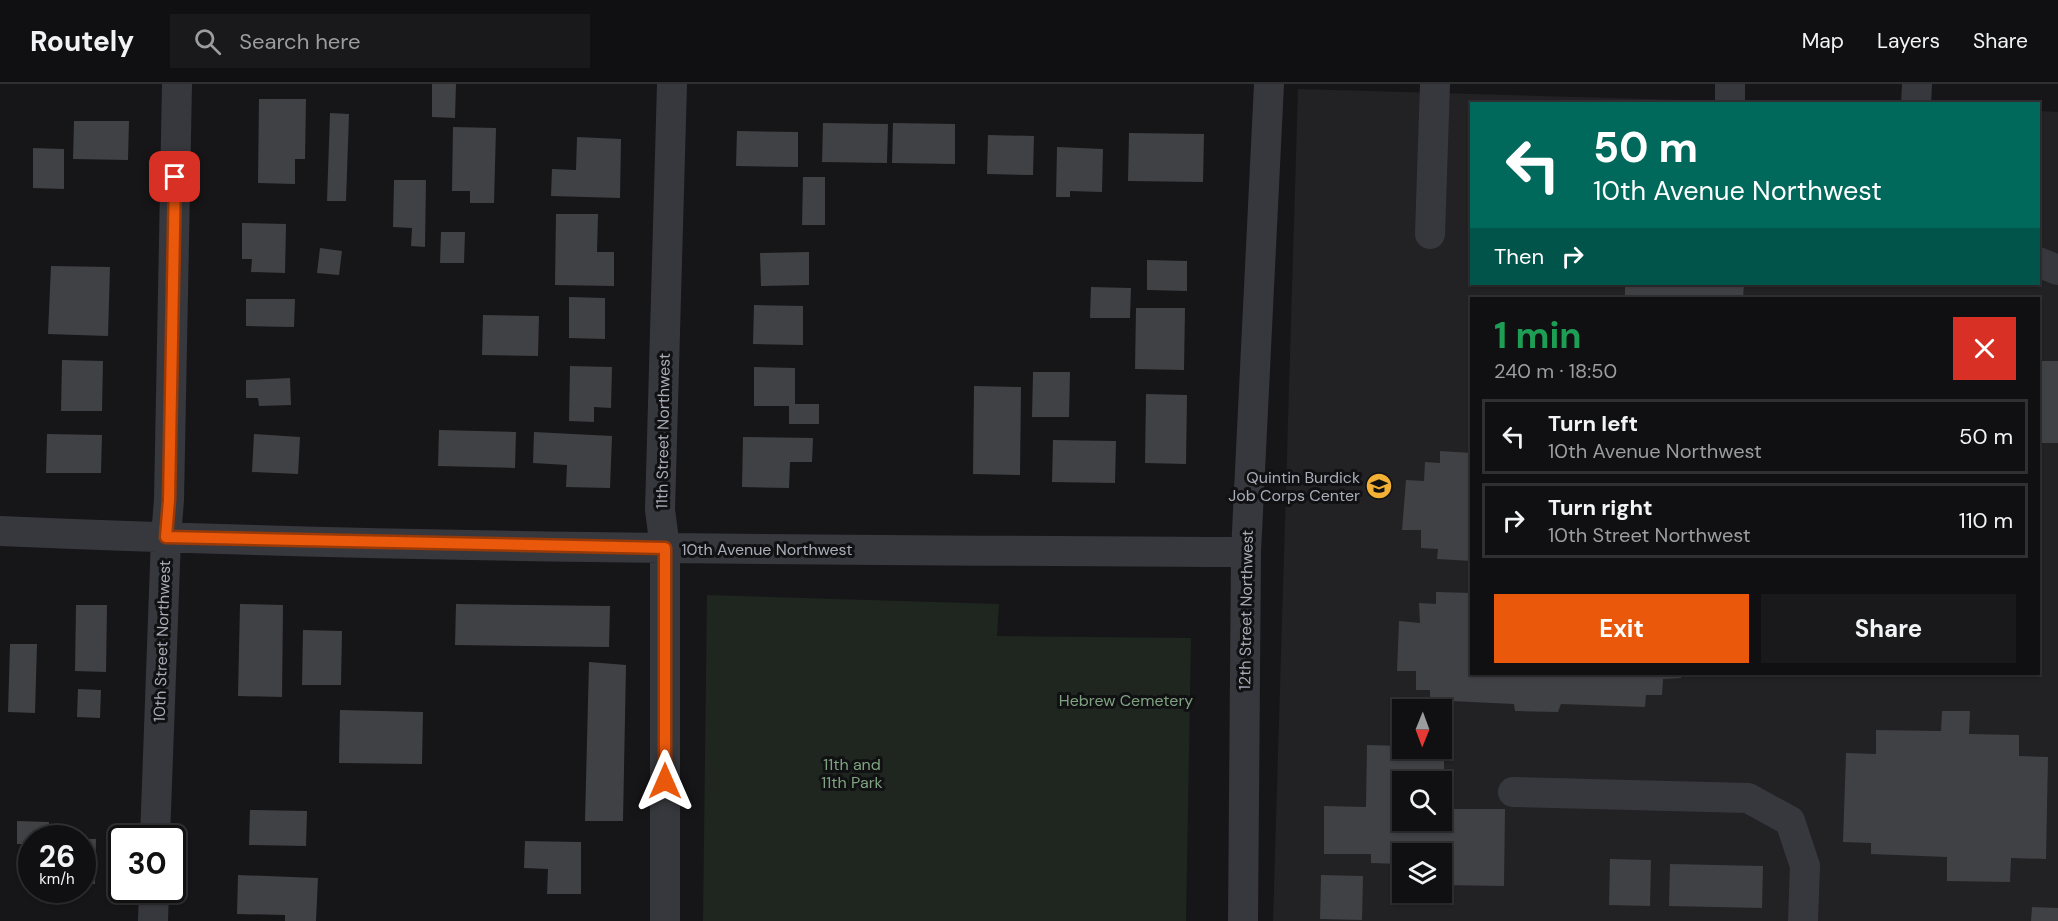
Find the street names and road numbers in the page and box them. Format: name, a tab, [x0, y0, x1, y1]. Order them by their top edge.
street label: 11th Street Northwest	[651, 353, 675, 509]
street label: 12th Street Northwest	[1234, 530, 1258, 690]
street label: 10th Avenue Northwest	[681, 539, 853, 560]
street label: 10th Street Northwest	[149, 560, 175, 722]

